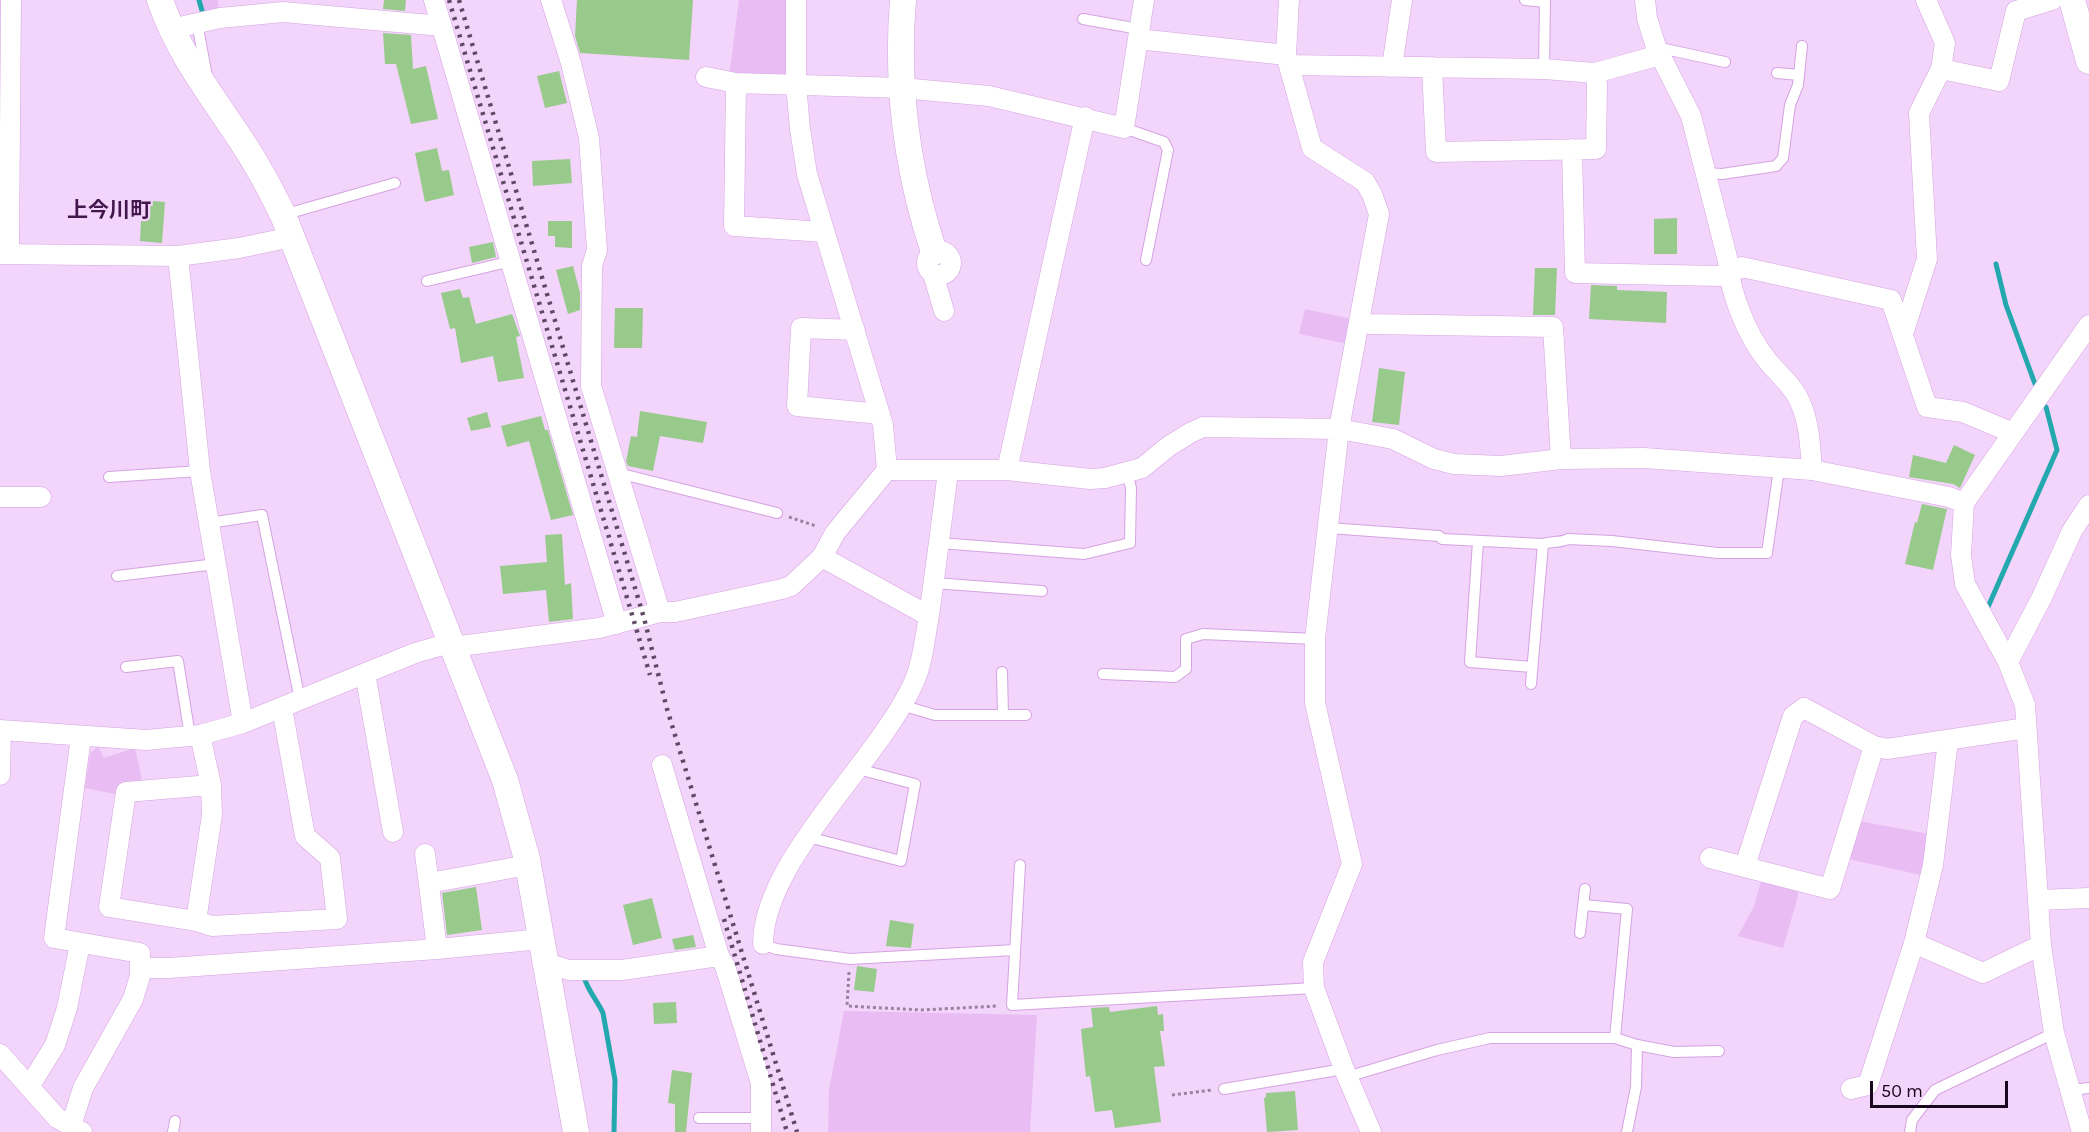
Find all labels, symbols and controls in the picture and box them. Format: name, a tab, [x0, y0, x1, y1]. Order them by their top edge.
district label: 上今川町	[67, 198, 151, 224]
scale bar	[1873, 1069, 2011, 1107]
text: 50 m	[1881, 1080, 1923, 1102]

